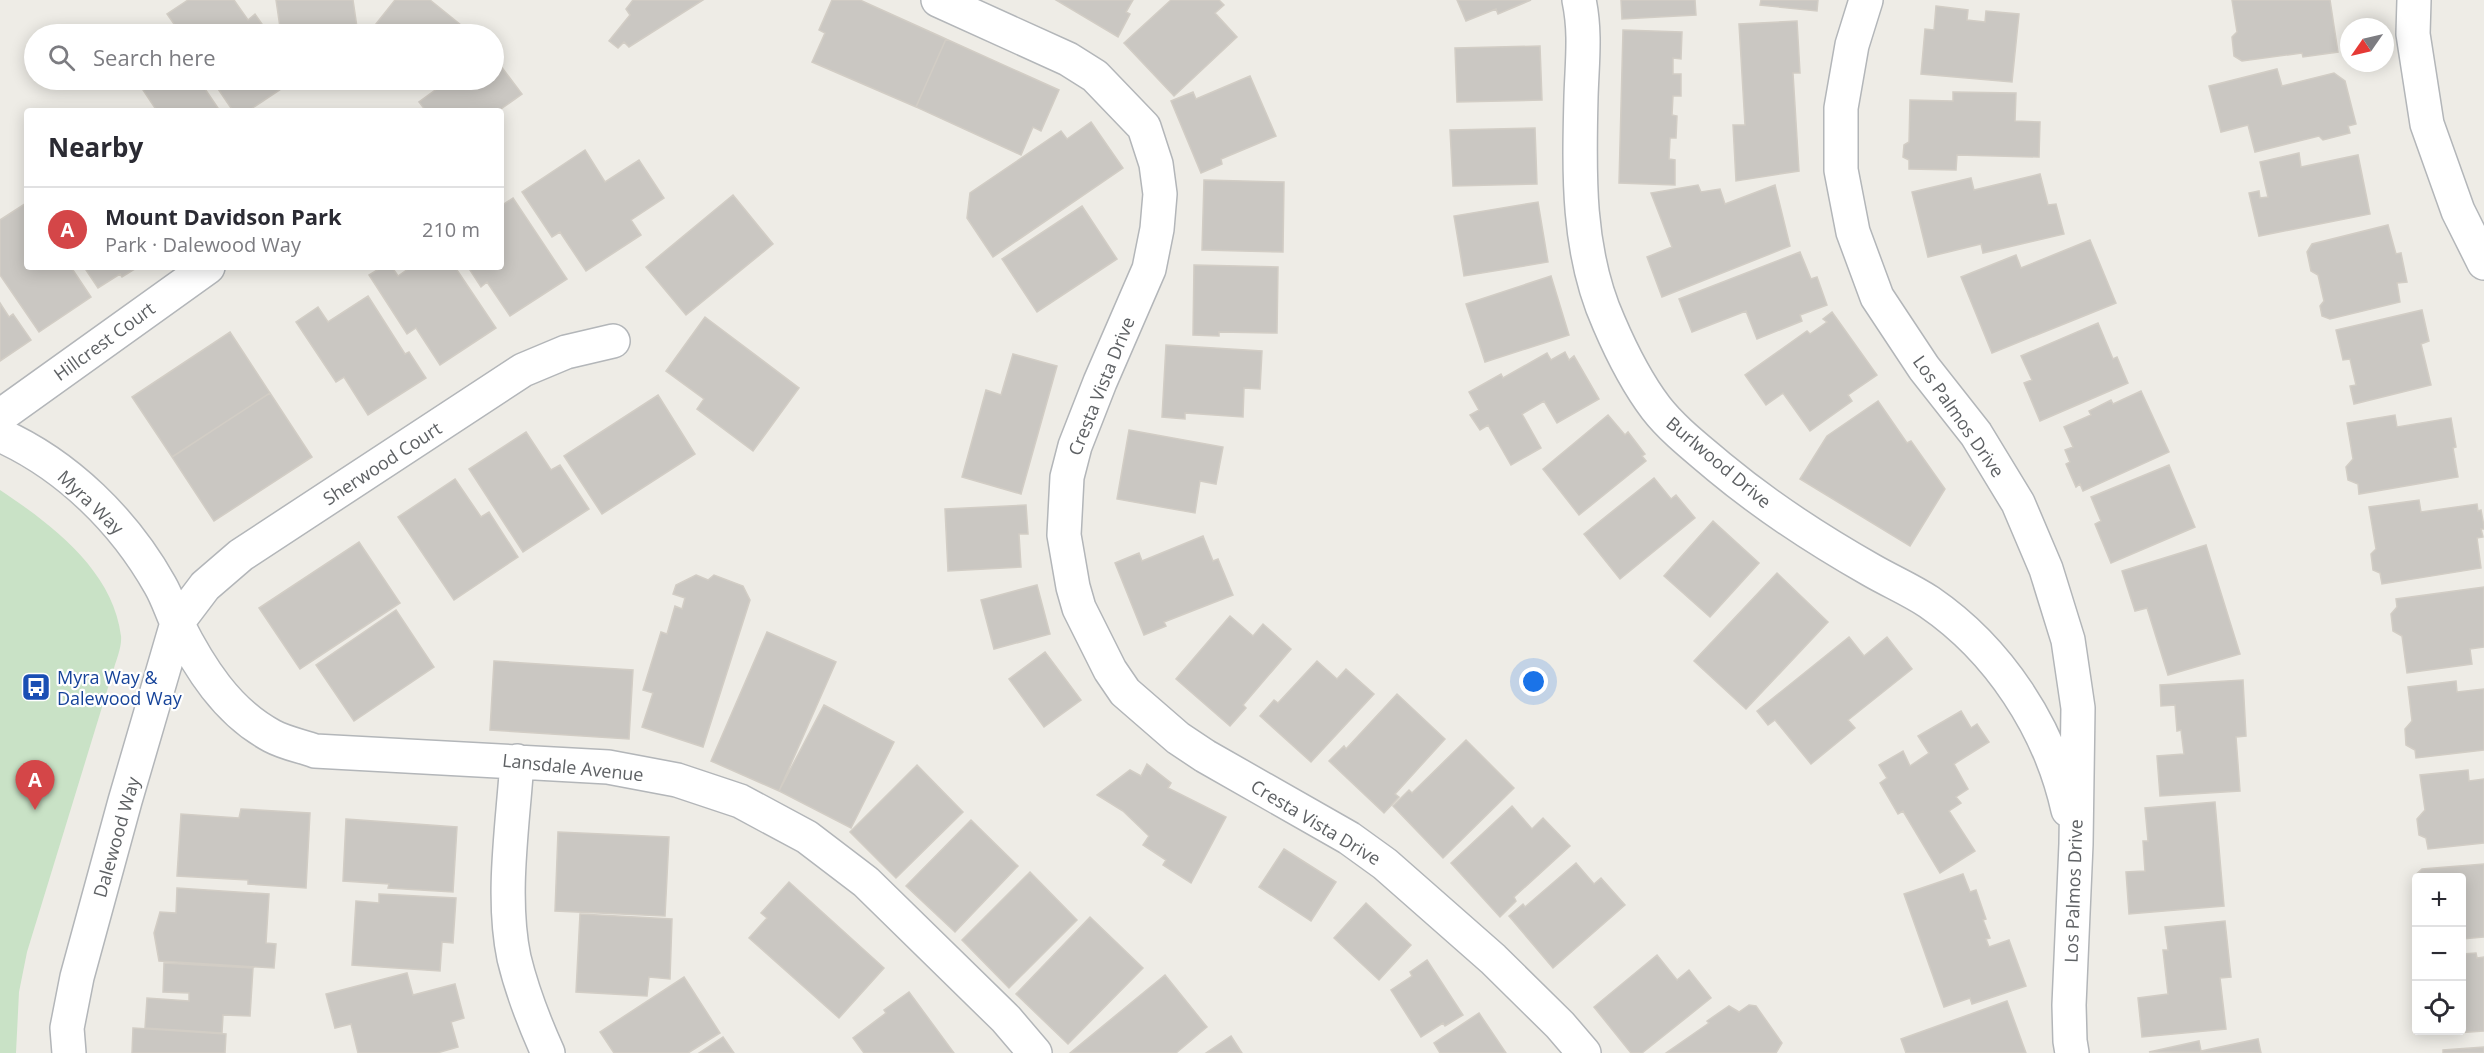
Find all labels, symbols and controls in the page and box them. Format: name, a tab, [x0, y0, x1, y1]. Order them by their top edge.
north arrow	[2340, 18, 2394, 72]
search box	[24, 24, 504, 90]
icon: search	[45, 41, 78, 74]
text: Search here	[93, 42, 216, 72]
text: Nearby	[48, 129, 143, 165]
text: Mount Davidson Park	[105, 201, 342, 231]
text: A	[61, 216, 74, 243]
text: 210 m	[422, 216, 480, 243]
text: Park · Dalewood Way	[105, 231, 301, 258]
street label: Hillcrest Court	[49, 296, 159, 386]
street label: Cresta Vista Drive	[1062, 313, 1140, 459]
street label: Los Palmos Drive	[1908, 350, 2010, 482]
street label: Burlwood Drive	[1662, 411, 1776, 513]
street label: Sherwood Court	[318, 416, 446, 510]
street label: Myra Way	[53, 465, 130, 540]
place label: Myra Way & Dalewood Way	[57, 665, 183, 710]
your location	[1519, 667, 1548, 696]
bus stop icon: Myra Way & Dalewood Way	[20, 671, 52, 703]
street label: Lansdale Avenue	[501, 748, 645, 786]
pin: A	[15, 760, 54, 810]
street label: Dalewood Way	[87, 773, 145, 900]
street label: Cresta Vista Drive	[1247, 774, 1385, 870]
street label: Los Palmos Drive	[2059, 819, 2087, 963]
map controls	[2412, 873, 2466, 1035]
button: +	[2412, 873, 2466, 927]
button: −	[2412, 927, 2466, 981]
button: locate	[2412, 981, 2466, 1035]

